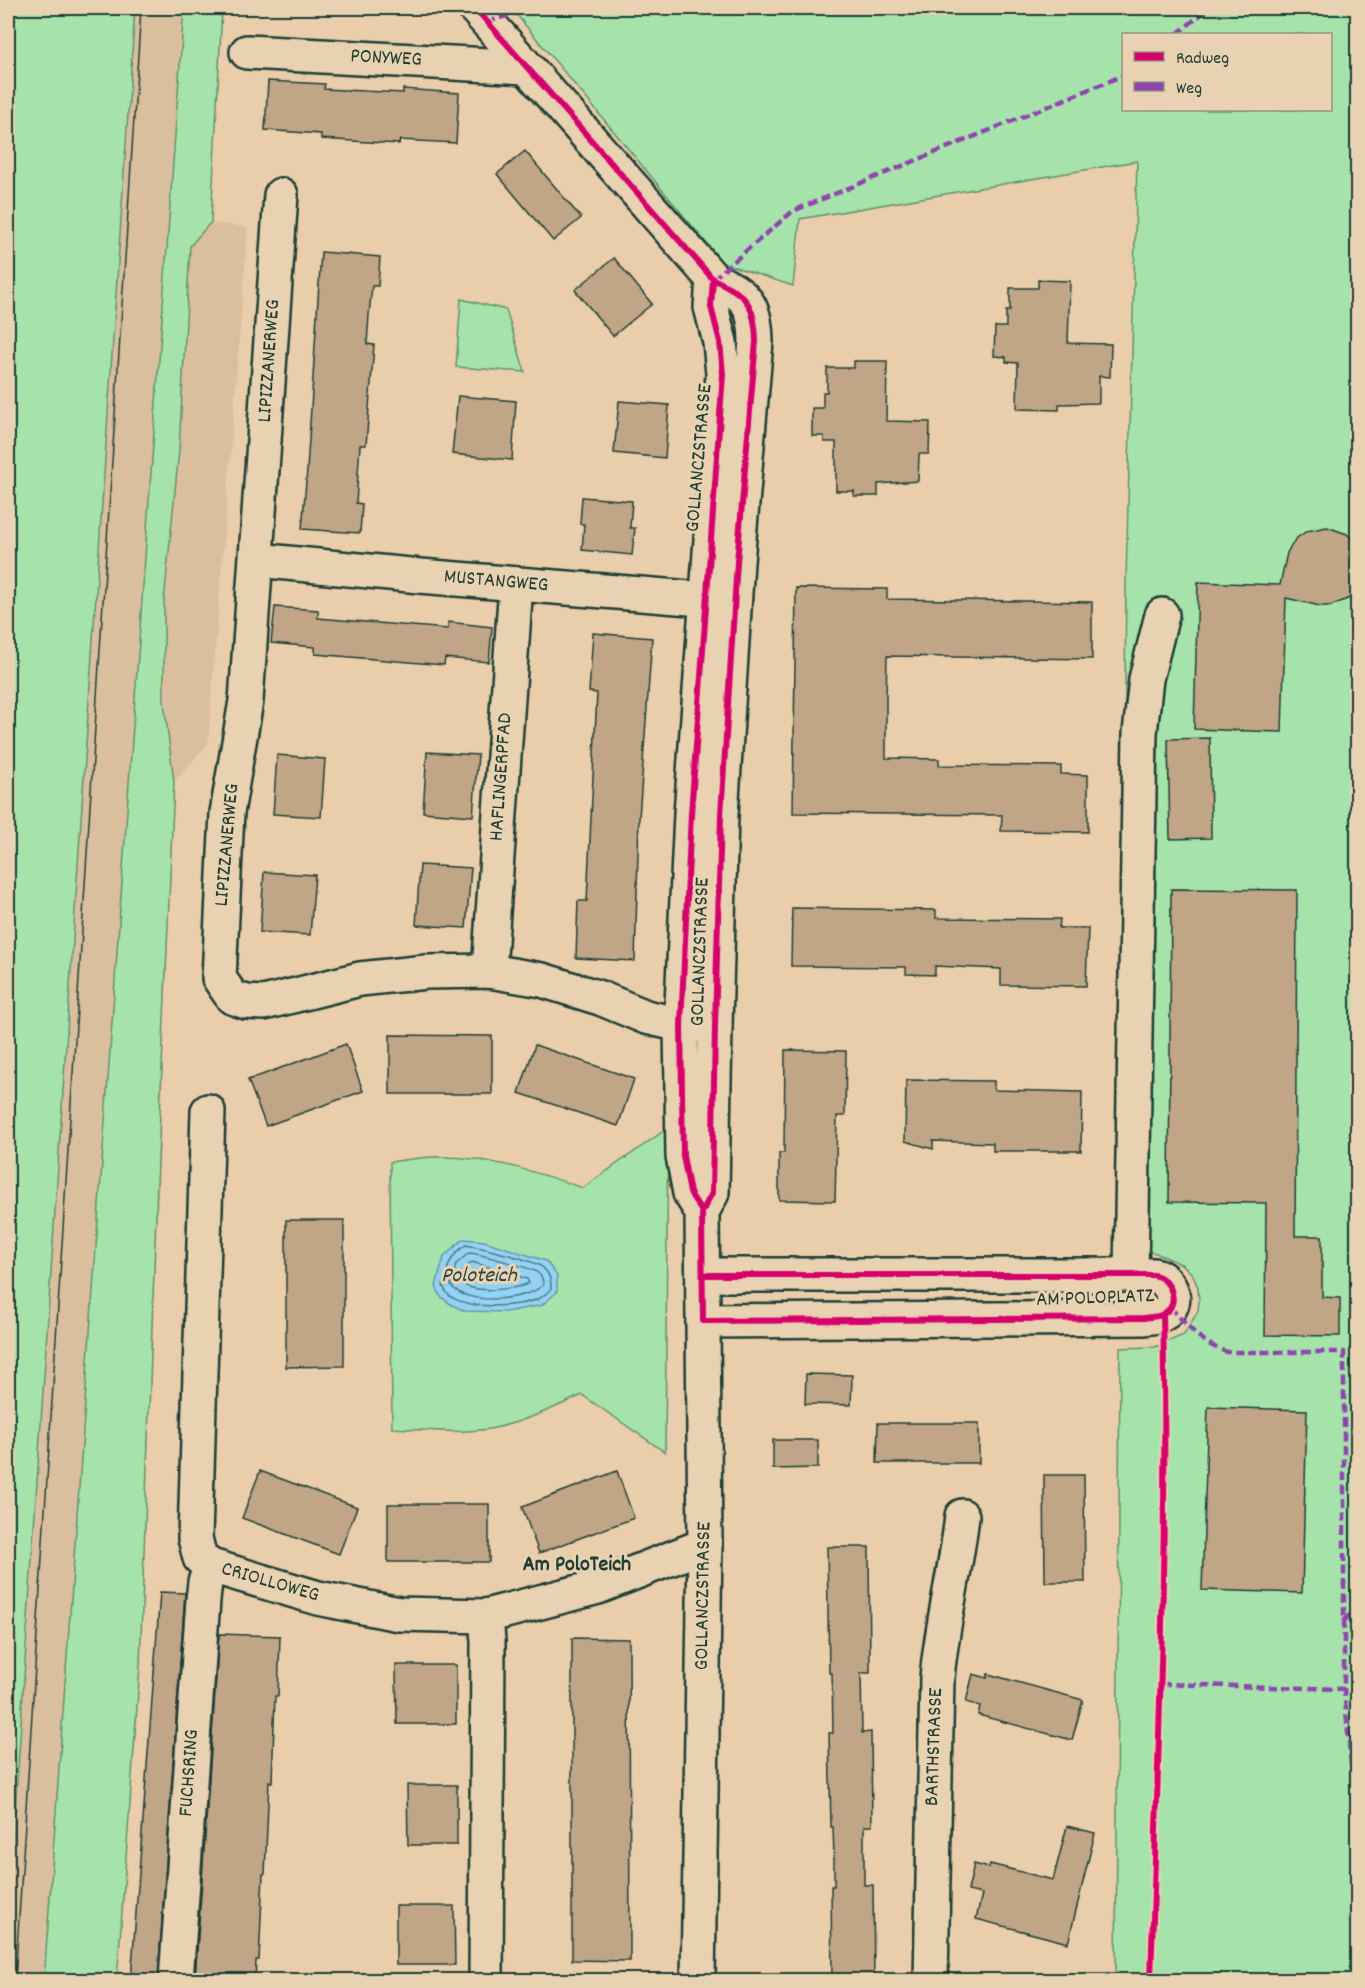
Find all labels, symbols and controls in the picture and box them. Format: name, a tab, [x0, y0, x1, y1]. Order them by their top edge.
legend	[1122, 33, 1332, 111]
street label: PONYWEG	[349, 42, 423, 76]
text: Radweg	[1176, 47, 1229, 72]
text: Weg	[1176, 77, 1202, 102]
street label: LIPIZZANERWEG	[251, 298, 289, 424]
street label: GOLLANCZSTRASSE	[679, 382, 721, 533]
street label: MUSTANGWEG	[443, 562, 549, 602]
street label: HAFLINGERPFAD	[483, 712, 521, 842]
street label: LIPIZZANERWEG	[208, 782, 248, 908]
street label: GOLLANCZSTRASSE	[683, 877, 719, 1027]
water label: Poloteich	[441, 1261, 518, 1292]
street label: AM POLOPLATZ	[1035, 1282, 1155, 1316]
street label: GOLLANCZSTRASSE	[688, 1521, 720, 1671]
district label: Am PoloTeich	[523, 1550, 631, 1581]
street label: CRIOLLOWEG	[218, 1555, 322, 1611]
street label: BARTHSTRASSE	[918, 1687, 952, 1807]
street label: FUCHSRING	[172, 1728, 208, 1818]

